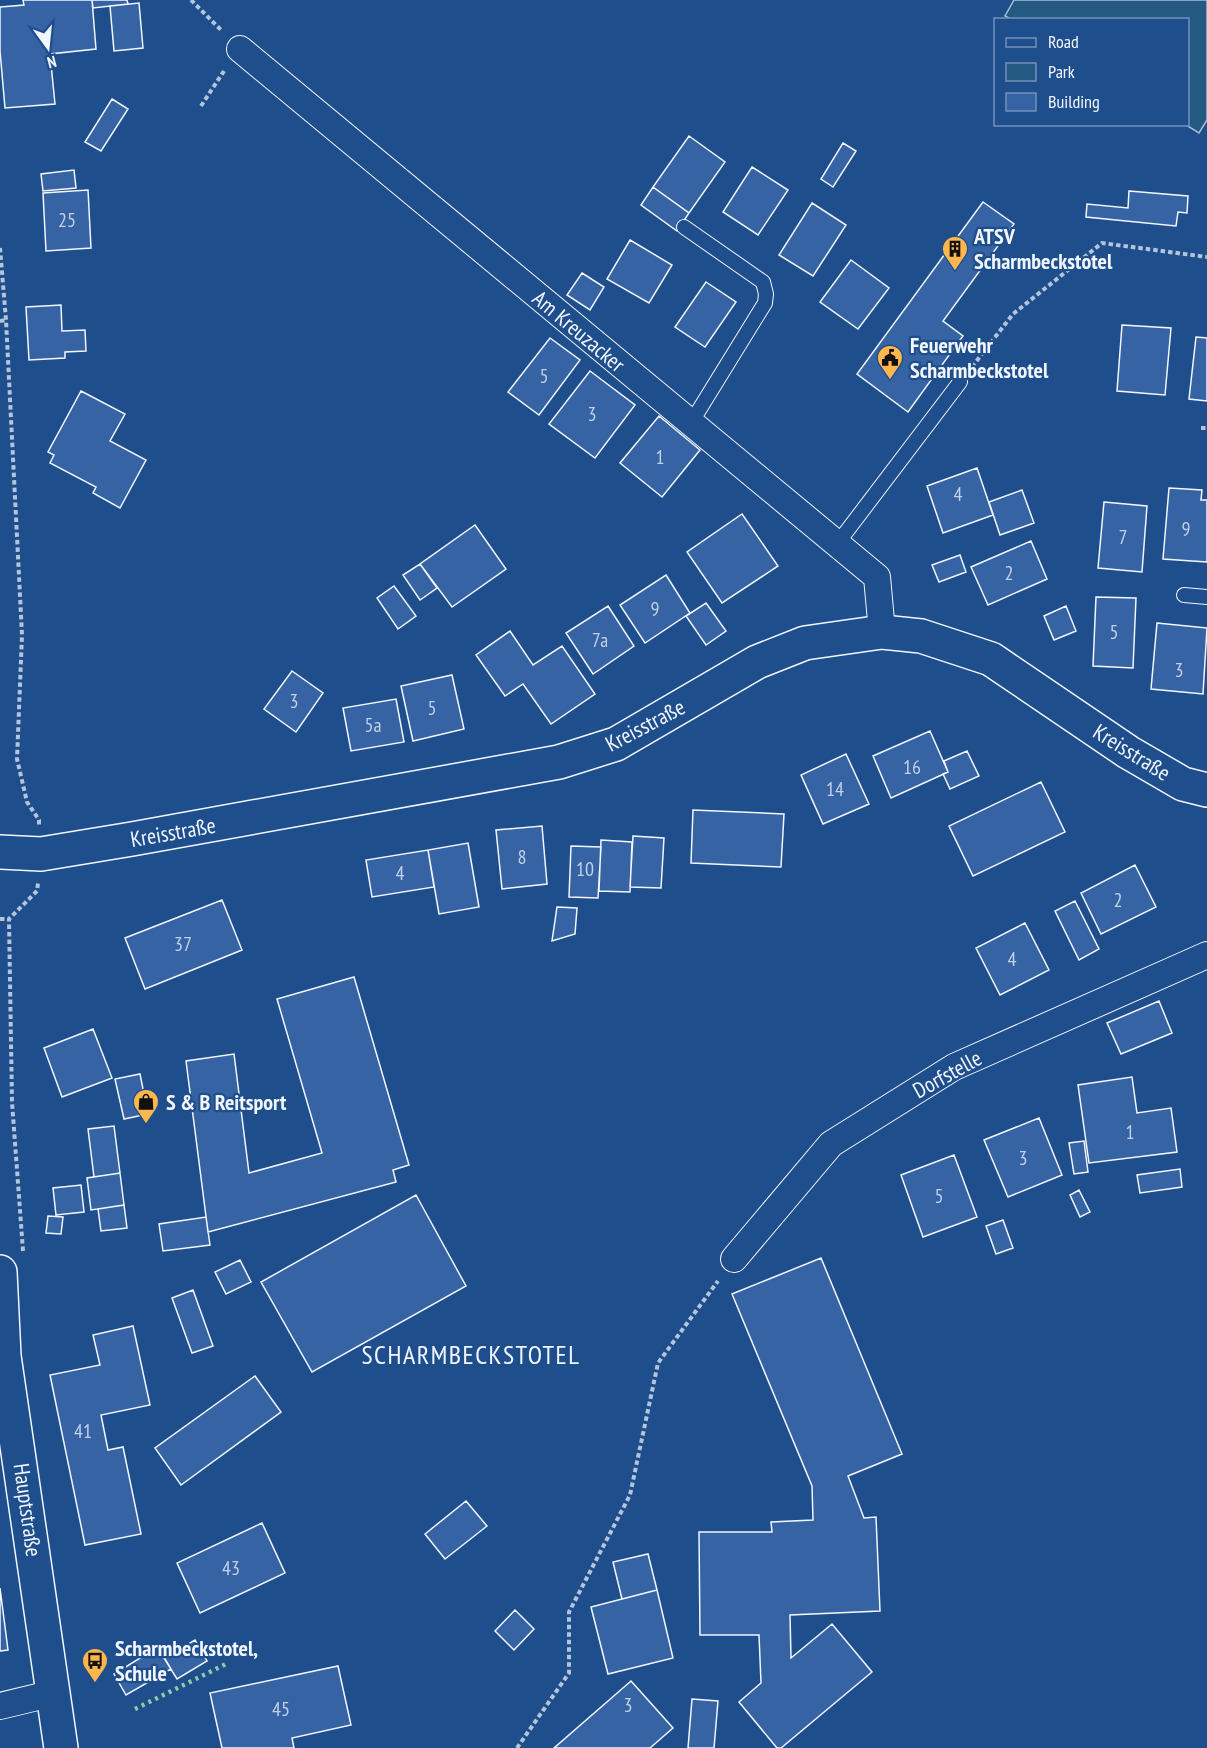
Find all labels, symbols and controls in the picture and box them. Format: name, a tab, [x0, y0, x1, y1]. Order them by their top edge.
north arrow	[18, 18, 78, 78]
legend	[994, 18, 1189, 126]
text: Road	[1048, 30, 1079, 53]
text: N	[45, 52, 59, 73]
text: Park	[1048, 60, 1075, 83]
text: Building	[1048, 90, 1100, 113]
house number: 25	[58, 207, 76, 233]
place label: ATSV Scharmbeckstotel	[973, 222, 1113, 275]
building icon: ATSV Scharmbeckstotel	[940, 234, 970, 272]
street label: Am Kreuzacker	[527, 284, 631, 378]
place label: Feuerwehr Scharmbeckstotel	[910, 331, 1049, 384]
public building icon: Feuerwehr Scharmbeckstotel	[875, 343, 905, 381]
house number: 5	[540, 363, 549, 389]
house number: 3	[588, 401, 597, 427]
house number: 1	[656, 444, 665, 470]
house number: 4	[954, 481, 963, 507]
house number: 9	[1182, 516, 1191, 542]
house number: 7	[1119, 524, 1128, 550]
house number: 2	[1005, 560, 1014, 586]
house number: 9	[651, 596, 660, 622]
house number: 5	[1110, 619, 1119, 645]
house number: 7a	[592, 627, 608, 653]
house number: 3	[1175, 657, 1184, 683]
house number: 3	[290, 688, 299, 714]
street label: Kreisstraße	[601, 692, 689, 758]
house number: 5	[428, 695, 437, 721]
house number: 5a	[365, 712, 382, 738]
street label: Kreisstraße	[1088, 717, 1176, 787]
house number: 16	[903, 754, 921, 780]
house number: 14	[826, 776, 844, 802]
street label: Kreisstraße	[128, 811, 218, 853]
house number: 8	[518, 844, 527, 870]
house number: 10	[576, 856, 594, 882]
house number: 4	[396, 860, 405, 886]
house number: 2	[1114, 887, 1123, 913]
house number: 37	[174, 931, 192, 957]
house number: 4	[1008, 946, 1017, 972]
street label: Dorfstelle	[908, 1044, 986, 1104]
shop icon: S & B Reitsport	[131, 1087, 161, 1125]
place label: S & B Reitsport	[166, 1088, 287, 1116]
house number: 1	[1126, 1119, 1135, 1145]
house number: 3	[1019, 1145, 1028, 1171]
house number: 5	[935, 1183, 944, 1209]
district label: SCHARMBECKSTOTEL	[361, 1338, 581, 1371]
house number: 41	[74, 1418, 92, 1444]
street label: Hauptstraße	[8, 1462, 48, 1558]
house number: 43	[222, 1555, 240, 1581]
place label: Scharmbeckstotel, Schule	[115, 1634, 258, 1687]
bus stop icon: Scharmbeckstotel, Schule	[80, 1646, 110, 1684]
house number: 3	[624, 1692, 633, 1718]
house number: 45	[272, 1696, 290, 1722]

